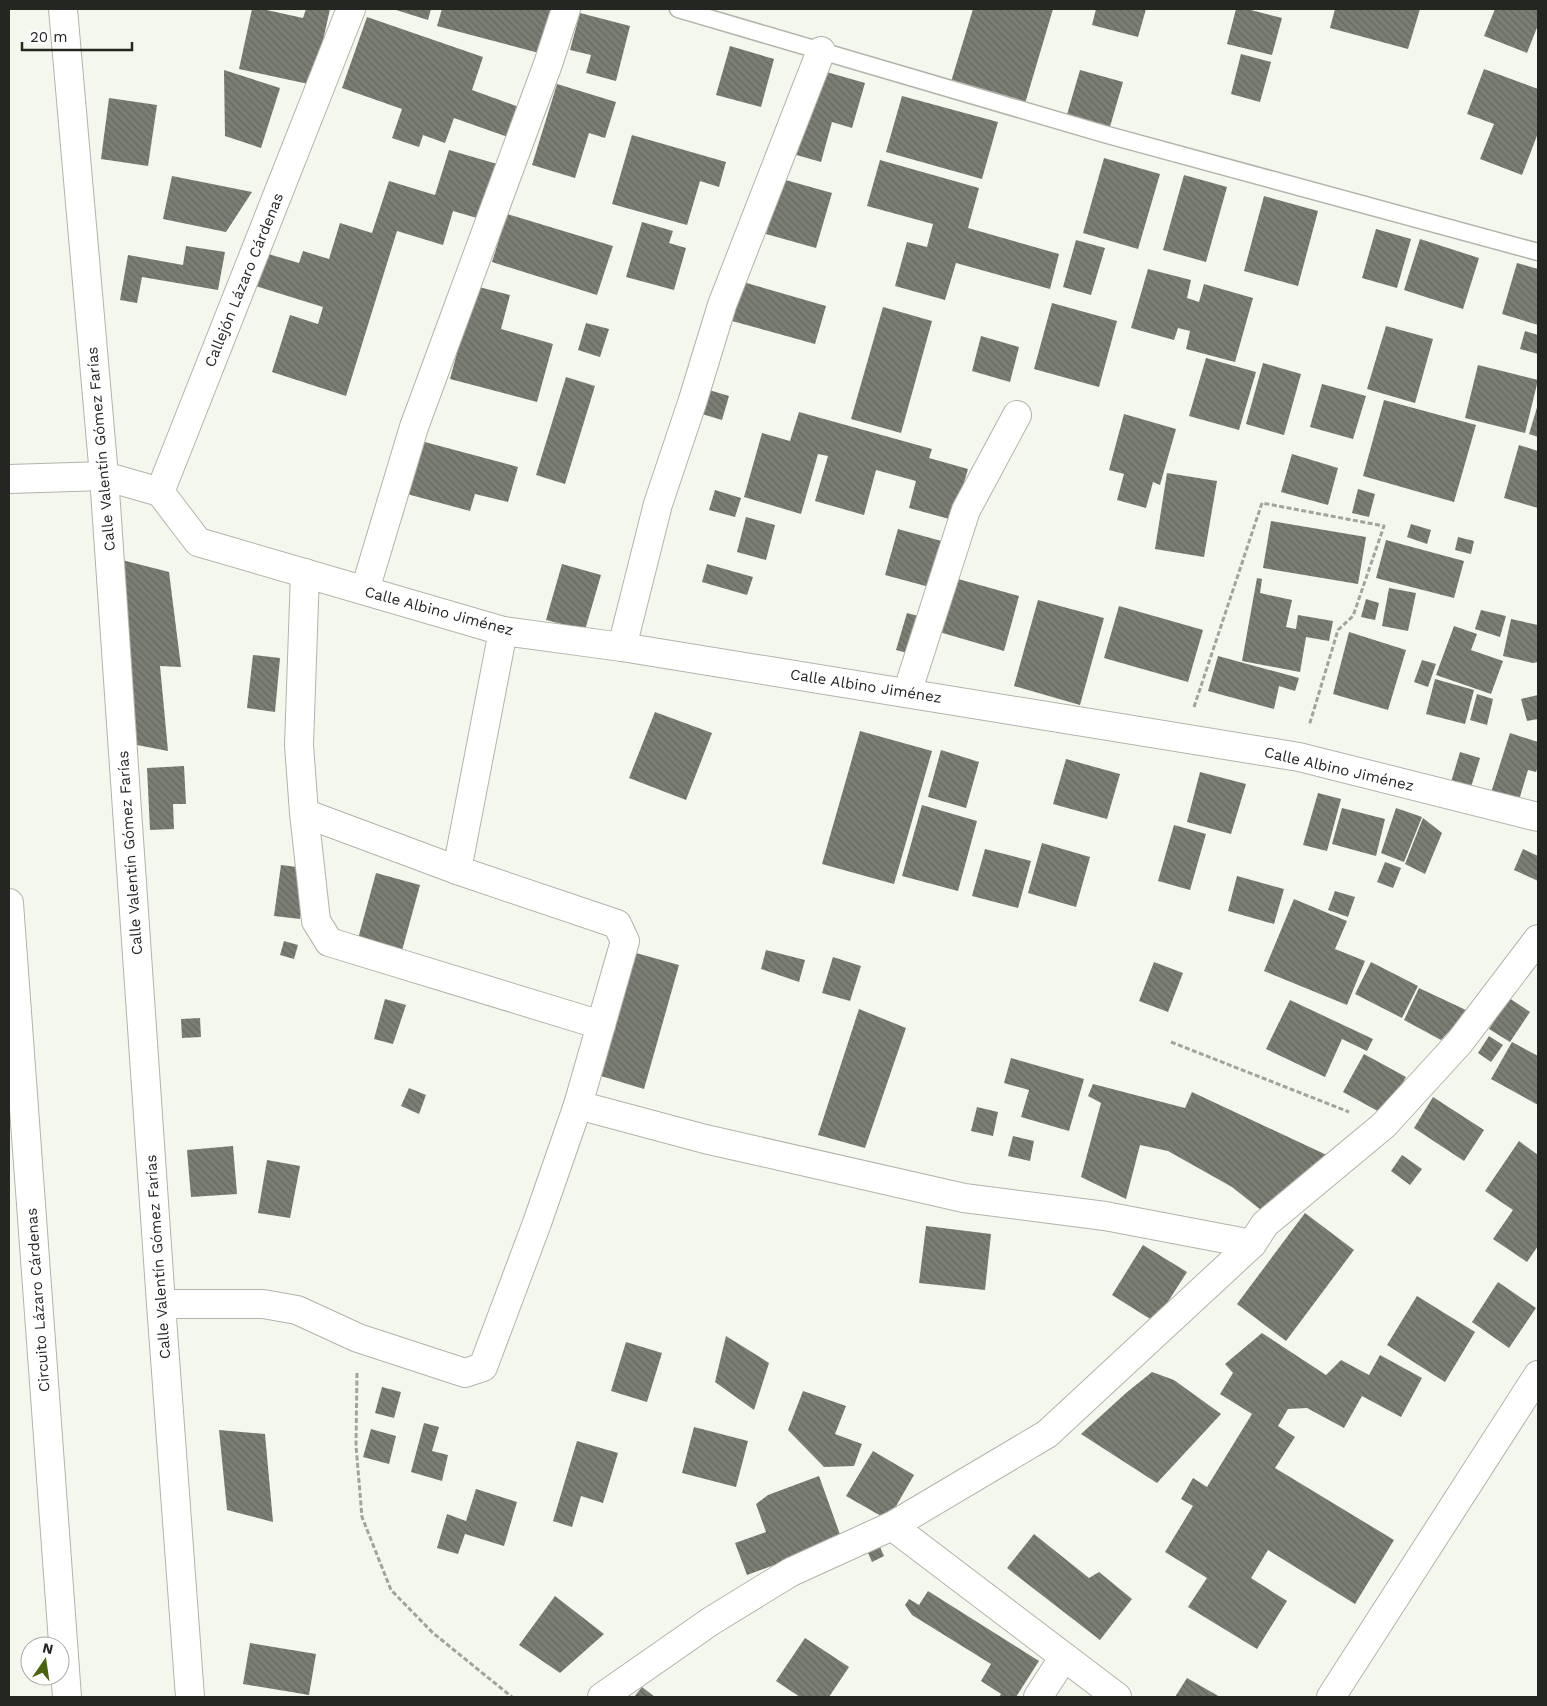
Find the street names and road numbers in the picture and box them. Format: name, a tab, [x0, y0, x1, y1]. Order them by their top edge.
street label: Callejón Lázaro Cárdenas	[201, 190, 287, 370]
street label: Calle Valentín Gómez Farías	[83, 346, 119, 552]
street label: Calle Albino Jiménez	[363, 582, 515, 640]
street label: Calle Albino Jiménez	[789, 665, 943, 707]
street label: Calle Albino Jiménez	[1262, 743, 1416, 795]
street label: Calle Valentín Gómez Farías	[114, 750, 146, 956]
street label: Calle Valentín Gómez Farías	[142, 1154, 174, 1360]
street label: Circuito Lázaro Cárdenas	[23, 1207, 53, 1393]

